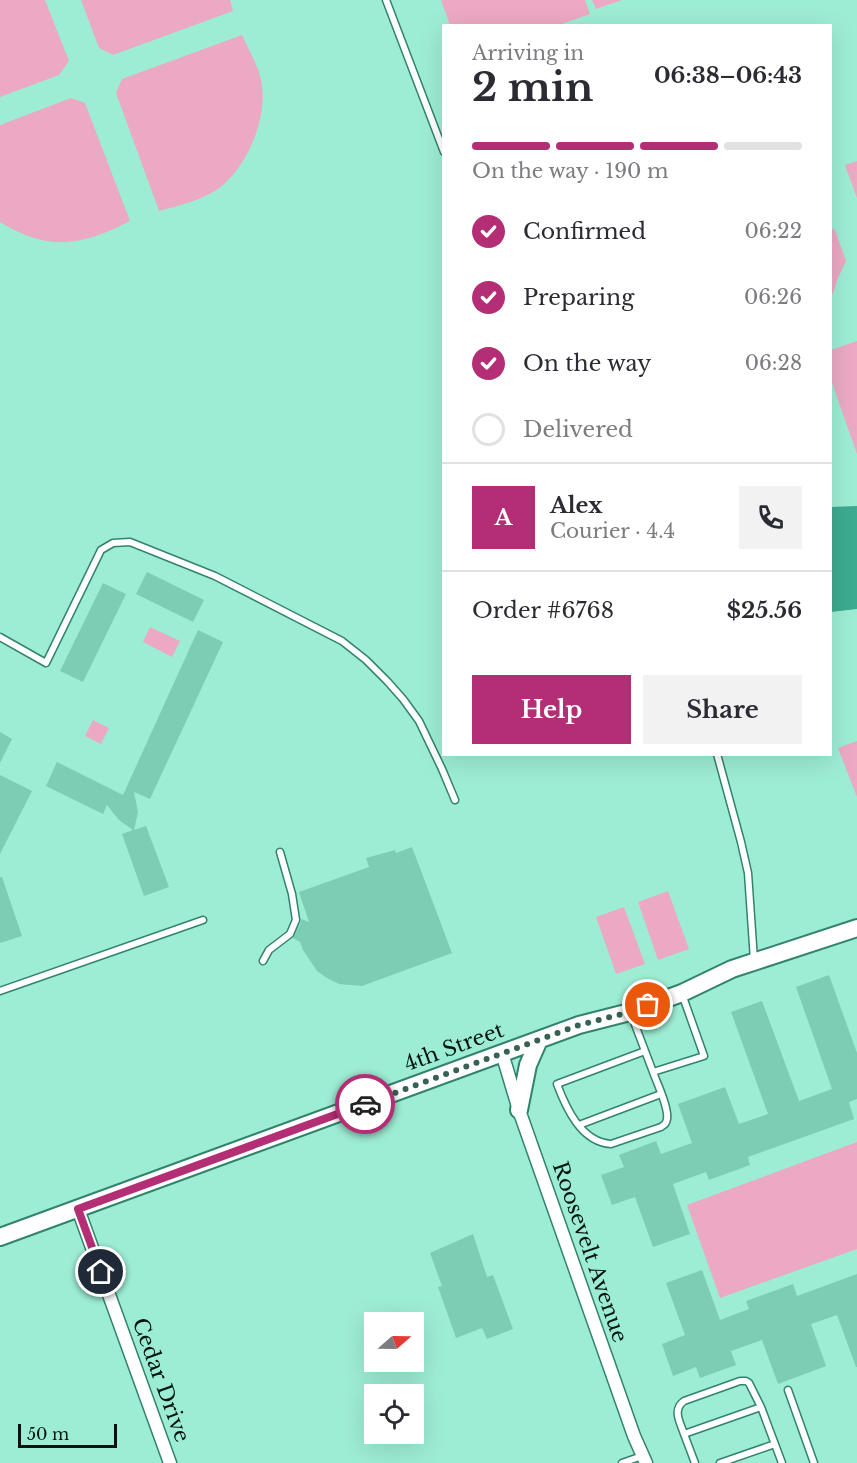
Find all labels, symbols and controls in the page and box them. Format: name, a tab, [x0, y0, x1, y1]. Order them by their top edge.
text: Arriving in	[472, 41, 584, 65]
text: 06:38–06:43	[654, 62, 802, 89]
text: 2 min	[472, 63, 593, 112]
text: On the way · 190 m	[472, 159, 669, 183]
icon: check	[472, 215, 505, 248]
text: Confirmed	[523, 218, 646, 245]
text: 06:22	[745, 219, 802, 243]
icon: check	[472, 281, 505, 314]
text: Preparing	[523, 284, 634, 311]
text: 06:26	[744, 285, 802, 309]
icon: check	[472, 347, 505, 380]
text: On the way	[523, 350, 651, 377]
text: 06:28	[745, 351, 802, 375]
text: Delivered	[523, 416, 633, 443]
button: phone	[739, 486, 802, 549]
text: Alex	[550, 492, 603, 519]
text: A	[495, 504, 512, 531]
text: Courier · 4.4	[550, 519, 675, 543]
text: Order #6768	[472, 597, 614, 624]
text: $25.56	[727, 597, 802, 624]
button: Help	[472, 675, 631, 744]
button: Share	[643, 675, 802, 744]
pin	[622, 979, 673, 1030]
icon: bag	[631, 988, 664, 1021]
street label: 4th Street	[401, 1017, 507, 1077]
courier	[335, 1074, 395, 1134]
icon: car	[349, 1088, 382, 1121]
street label: Roosevelt Avenue	[547, 1158, 633, 1346]
pin	[75, 1246, 126, 1297]
icon: home	[84, 1255, 117, 1288]
north arrow	[364, 1312, 424, 1372]
map controls	[364, 1312, 424, 1444]
street label: Cedar Drive	[127, 1314, 195, 1446]
button: locate	[364, 1384, 424, 1444]
scale bar	[18, 1421, 117, 1448]
text: 50 m	[27, 1424, 69, 1444]

